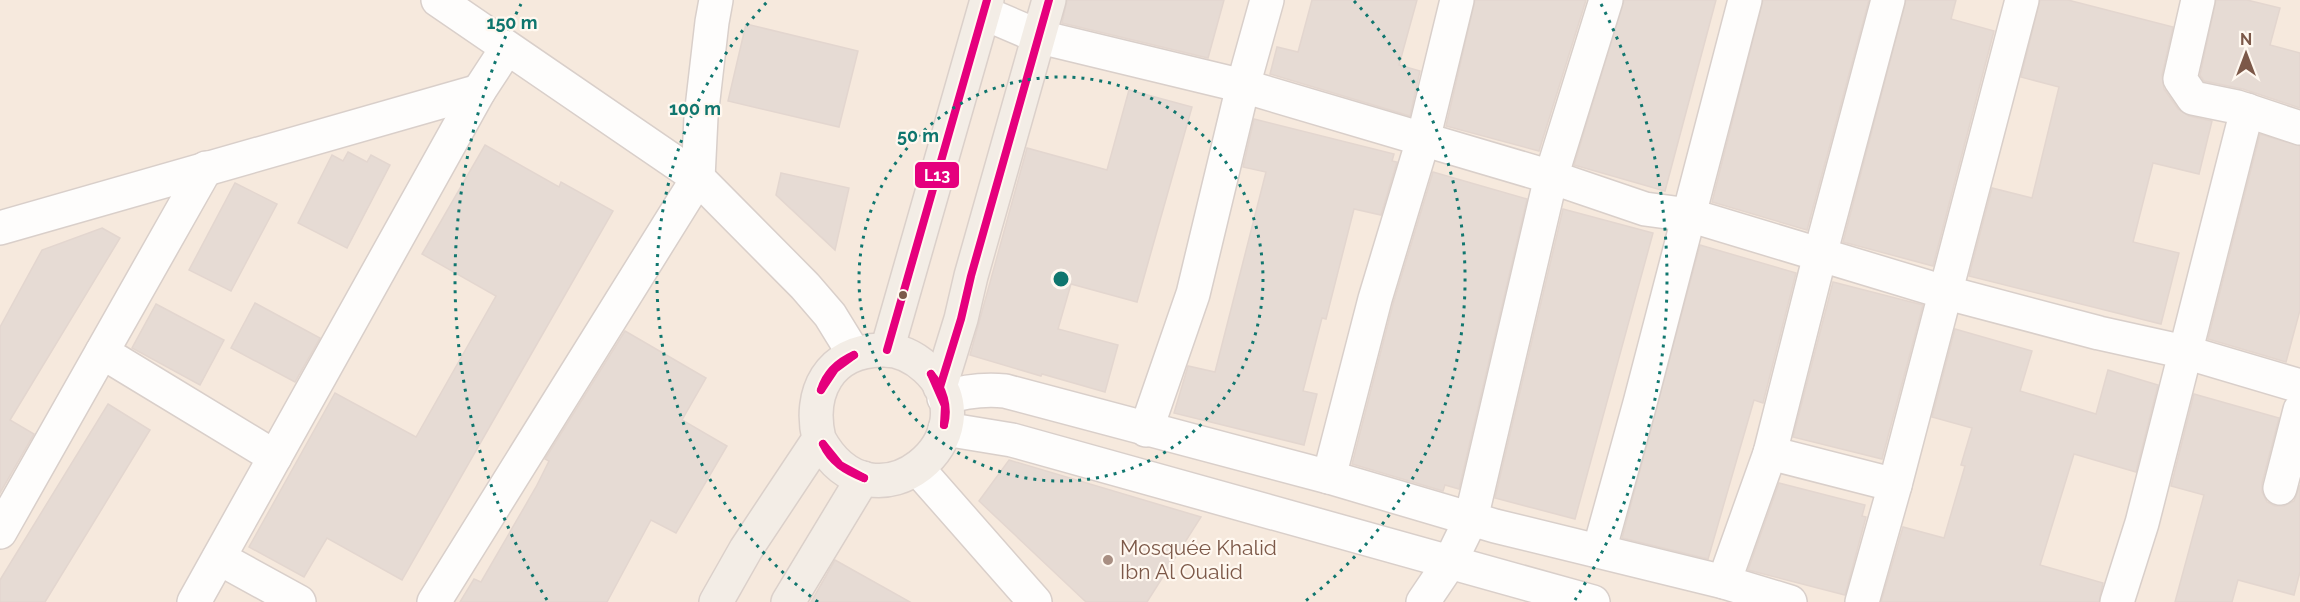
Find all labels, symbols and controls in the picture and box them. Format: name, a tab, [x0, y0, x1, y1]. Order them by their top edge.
text: 150 m	[487, 12, 538, 33]
north arrow	[2216, 24, 2276, 84]
text: N	[2240, 30, 2252, 49]
text: 100 m	[669, 98, 721, 119]
text: 50 m	[897, 125, 939, 146]
line badge: L13	[914, 161, 960, 189]
text: L13	[924, 166, 950, 185]
centre of rings	[1051, 269, 1071, 289]
unlabelled marker	[897, 289, 909, 301]
place label: Mosquée Khalid Ibn Al Oualid	[1120, 535, 1277, 584]
marker: Mosquée Khalid Ibn Al Oualid	[1101, 553, 1115, 567]

